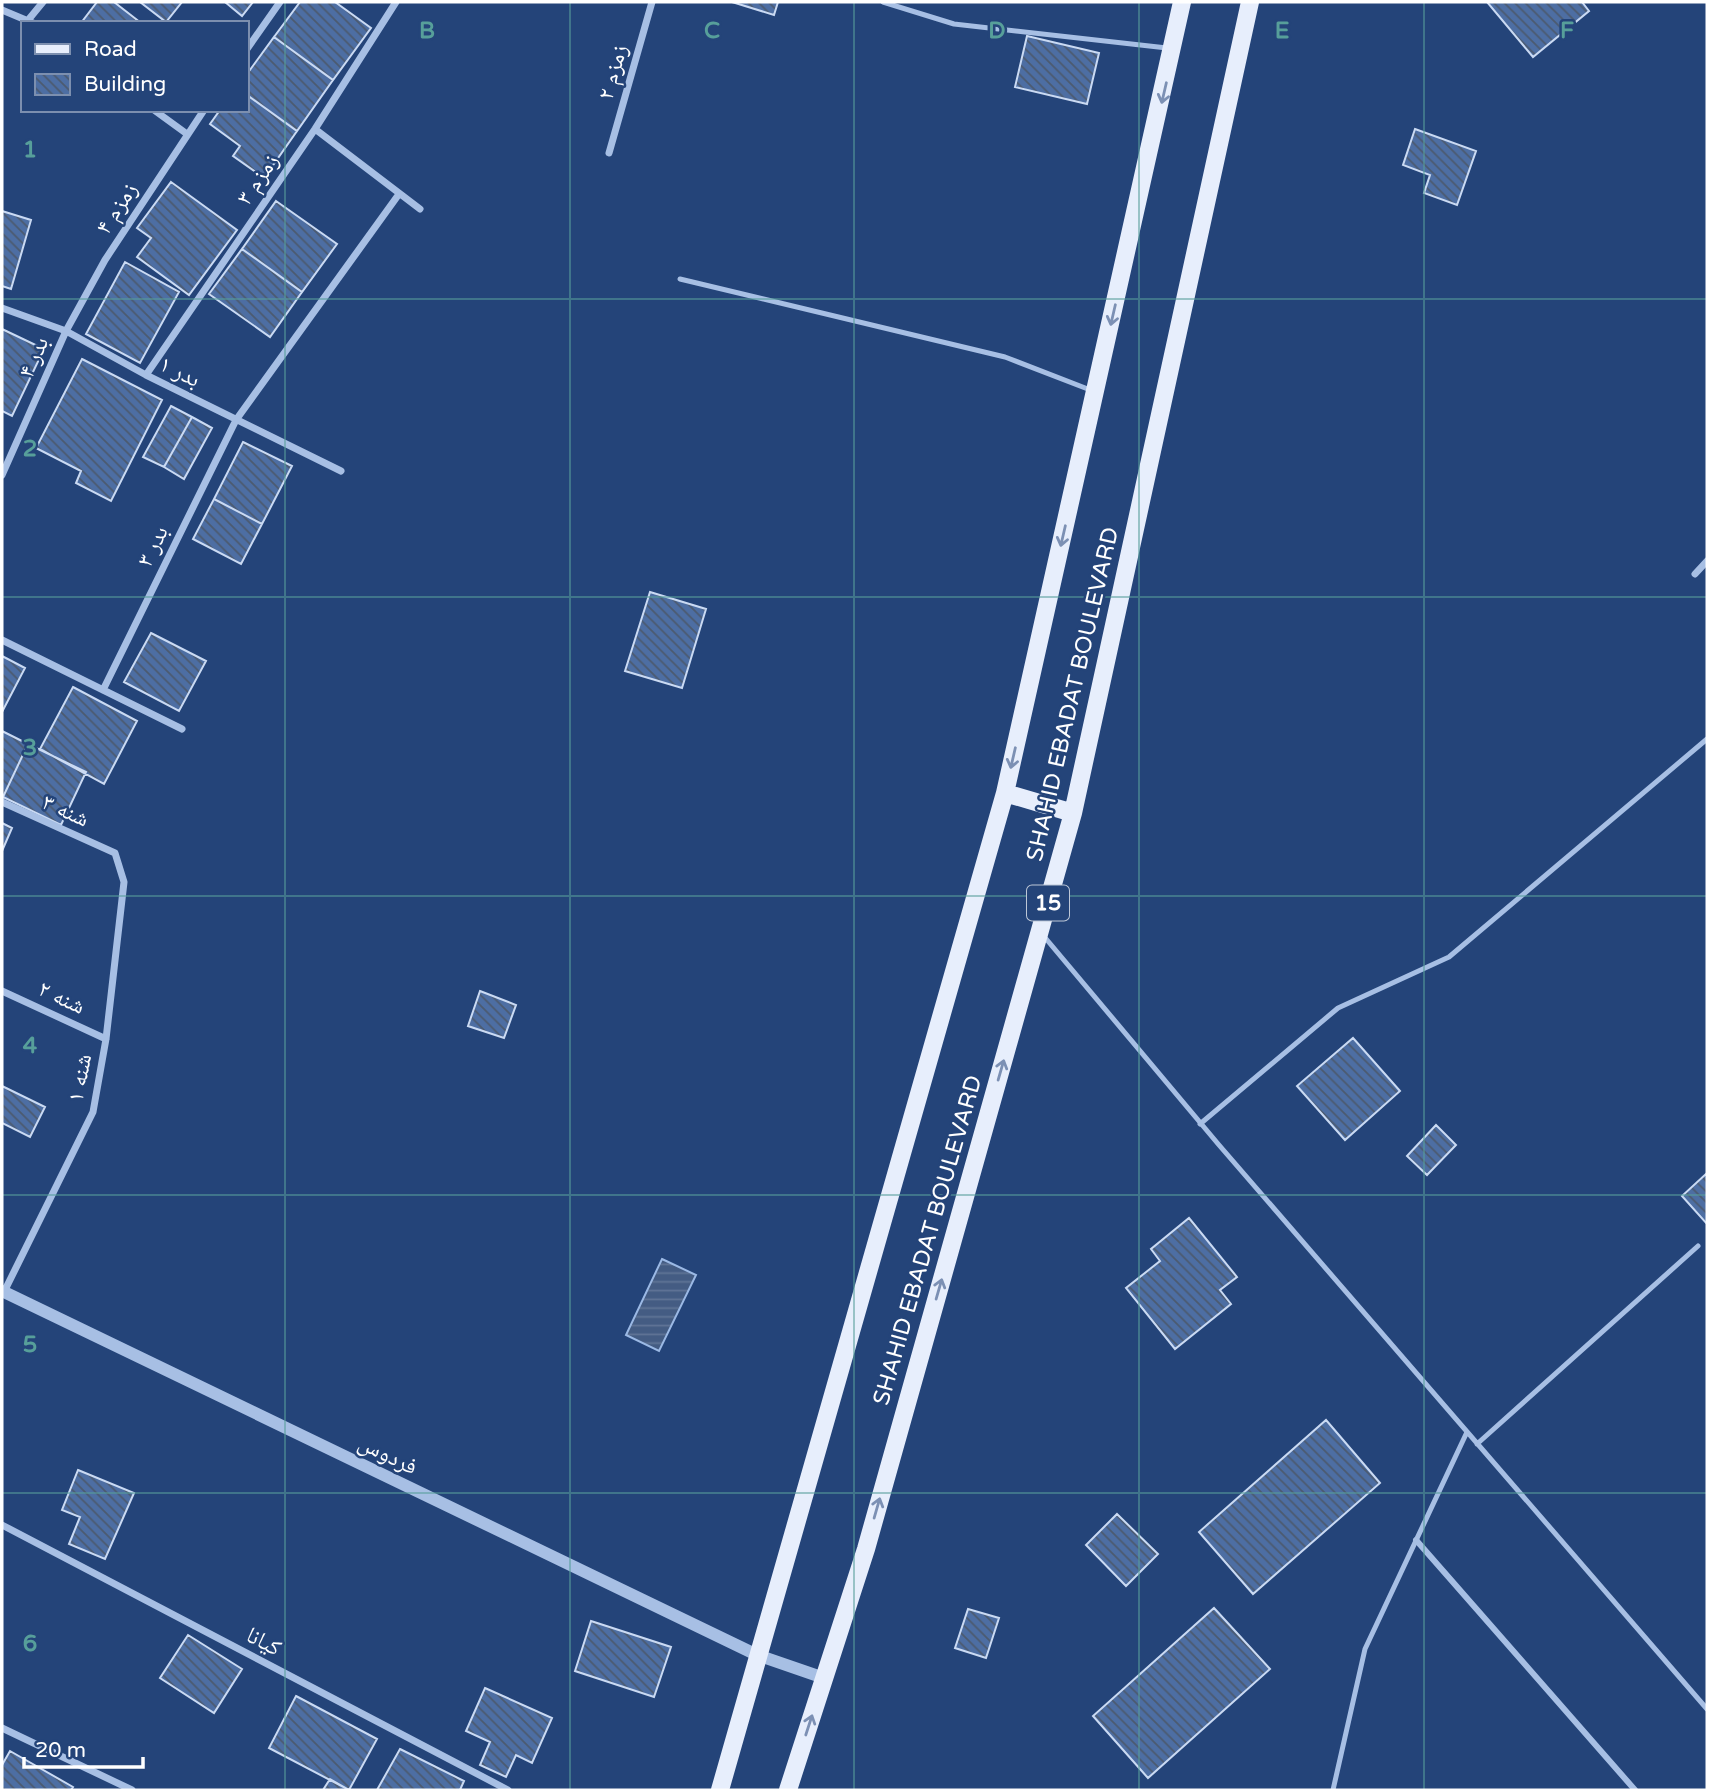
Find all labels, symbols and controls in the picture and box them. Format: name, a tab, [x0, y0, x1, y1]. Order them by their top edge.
text: B	[419, 17, 435, 45]
text: C	[704, 17, 720, 45]
text: D	[988, 17, 1006, 45]
text: E	[1275, 17, 1289, 45]
text: F	[1560, 17, 1574, 45]
legend	[21, 21, 248, 112]
text: Road	[84, 37, 137, 62]
street label: زمزم ۲	[592, 41, 635, 103]
text: Building	[84, 72, 166, 97]
one-way arrow	[1156, 81, 1170, 104]
text: 1	[23, 136, 37, 164]
street label: زمزم ۳	[231, 148, 286, 211]
street label: زمزم ۴	[90, 177, 145, 240]
one-way arrow	[1106, 303, 1119, 325]
street label: بدر ۴	[12, 332, 55, 382]
street label: بدر ۱	[154, 350, 205, 394]
text: 2	[23, 435, 37, 463]
street label: بدر ۳	[131, 521, 175, 572]
street label: SHAHID EBADAT BOULEVARD	[1021, 524, 1125, 864]
one-way arrow	[1056, 524, 1069, 547]
text: 3	[23, 734, 37, 762]
one-way arrow	[1005, 746, 1019, 769]
street label: شنه ۳	[38, 788, 93, 834]
road number: 15	[1027, 886, 1069, 920]
street label: شنه ۲	[34, 975, 90, 1021]
text: 4	[23, 1032, 38, 1060]
street label: شنه ۱	[62, 1052, 98, 1105]
one-way arrow	[995, 1059, 1008, 1081]
street label: SHAHID EBADAT BOULEVARD	[867, 1072, 989, 1409]
one-way arrow	[933, 1278, 946, 1301]
text: 5	[23, 1331, 37, 1359]
street label: فردوس	[353, 1429, 422, 1481]
one-way arrow	[871, 1497, 884, 1520]
street label: کیانا	[241, 1621, 286, 1663]
text: 6	[23, 1630, 37, 1658]
one-way arrow	[804, 1715, 816, 1737]
scale bar	[24, 1726, 144, 1770]
text: 20 m	[35, 1738, 86, 1763]

